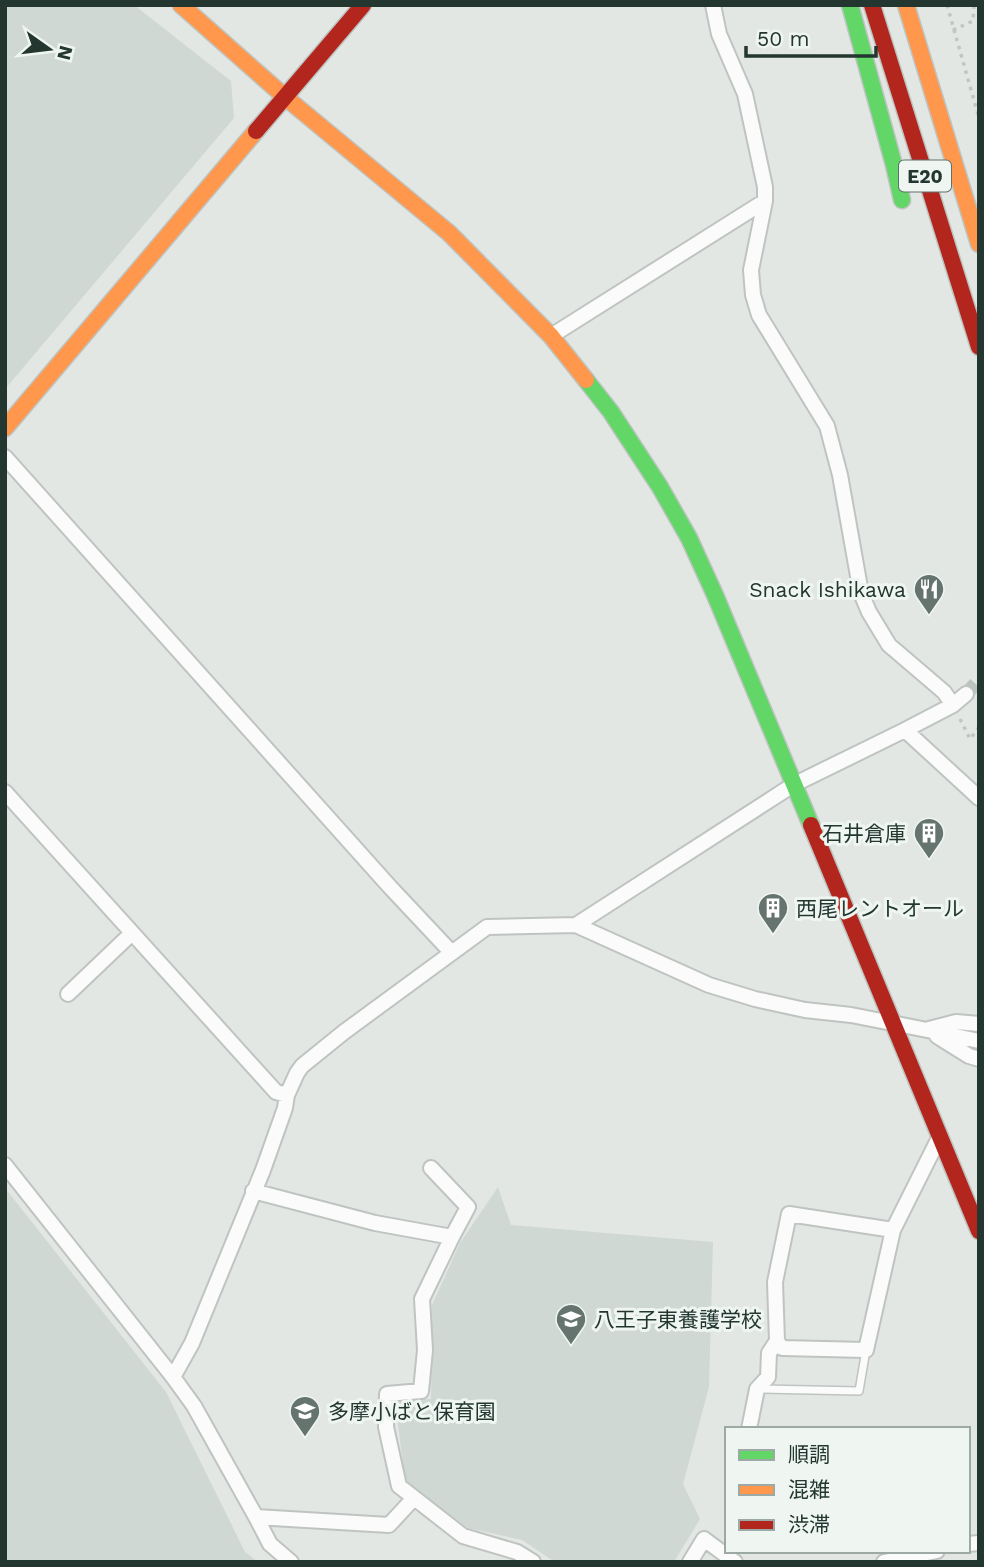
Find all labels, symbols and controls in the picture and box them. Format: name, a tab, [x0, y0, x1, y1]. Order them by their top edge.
north arrow	[14, 14, 84, 84]
scale bar	[746, 14, 876, 58]
text: 50 m	[757, 26, 809, 51]
text: N	[52, 43, 78, 63]
road number: E20	[899, 160, 951, 192]
restaurant icon: Snack Ishikawa	[912, 572, 946, 616]
place label: Snack Ishikawa	[749, 577, 906, 602]
building icon: 石井倉庫	[912, 816, 946, 860]
place label: 石井倉庫	[822, 821, 906, 846]
building icon: 西尾レントオール	[756, 891, 790, 935]
place label: 西尾レントオール	[796, 896, 964, 921]
school or university icon: 八王子東養護学校	[554, 1302, 588, 1346]
place label: 八王子東養護学校	[594, 1307, 762, 1332]
school or university icon: 多摩小ばと保育園	[288, 1394, 322, 1438]
place label: 多摩小ばと保育園	[328, 1399, 496, 1424]
legend	[725, 1427, 970, 1553]
text: 順調	[788, 1442, 830, 1467]
text: 混雑	[788, 1477, 830, 1502]
text: 渋滞	[788, 1512, 830, 1537]

